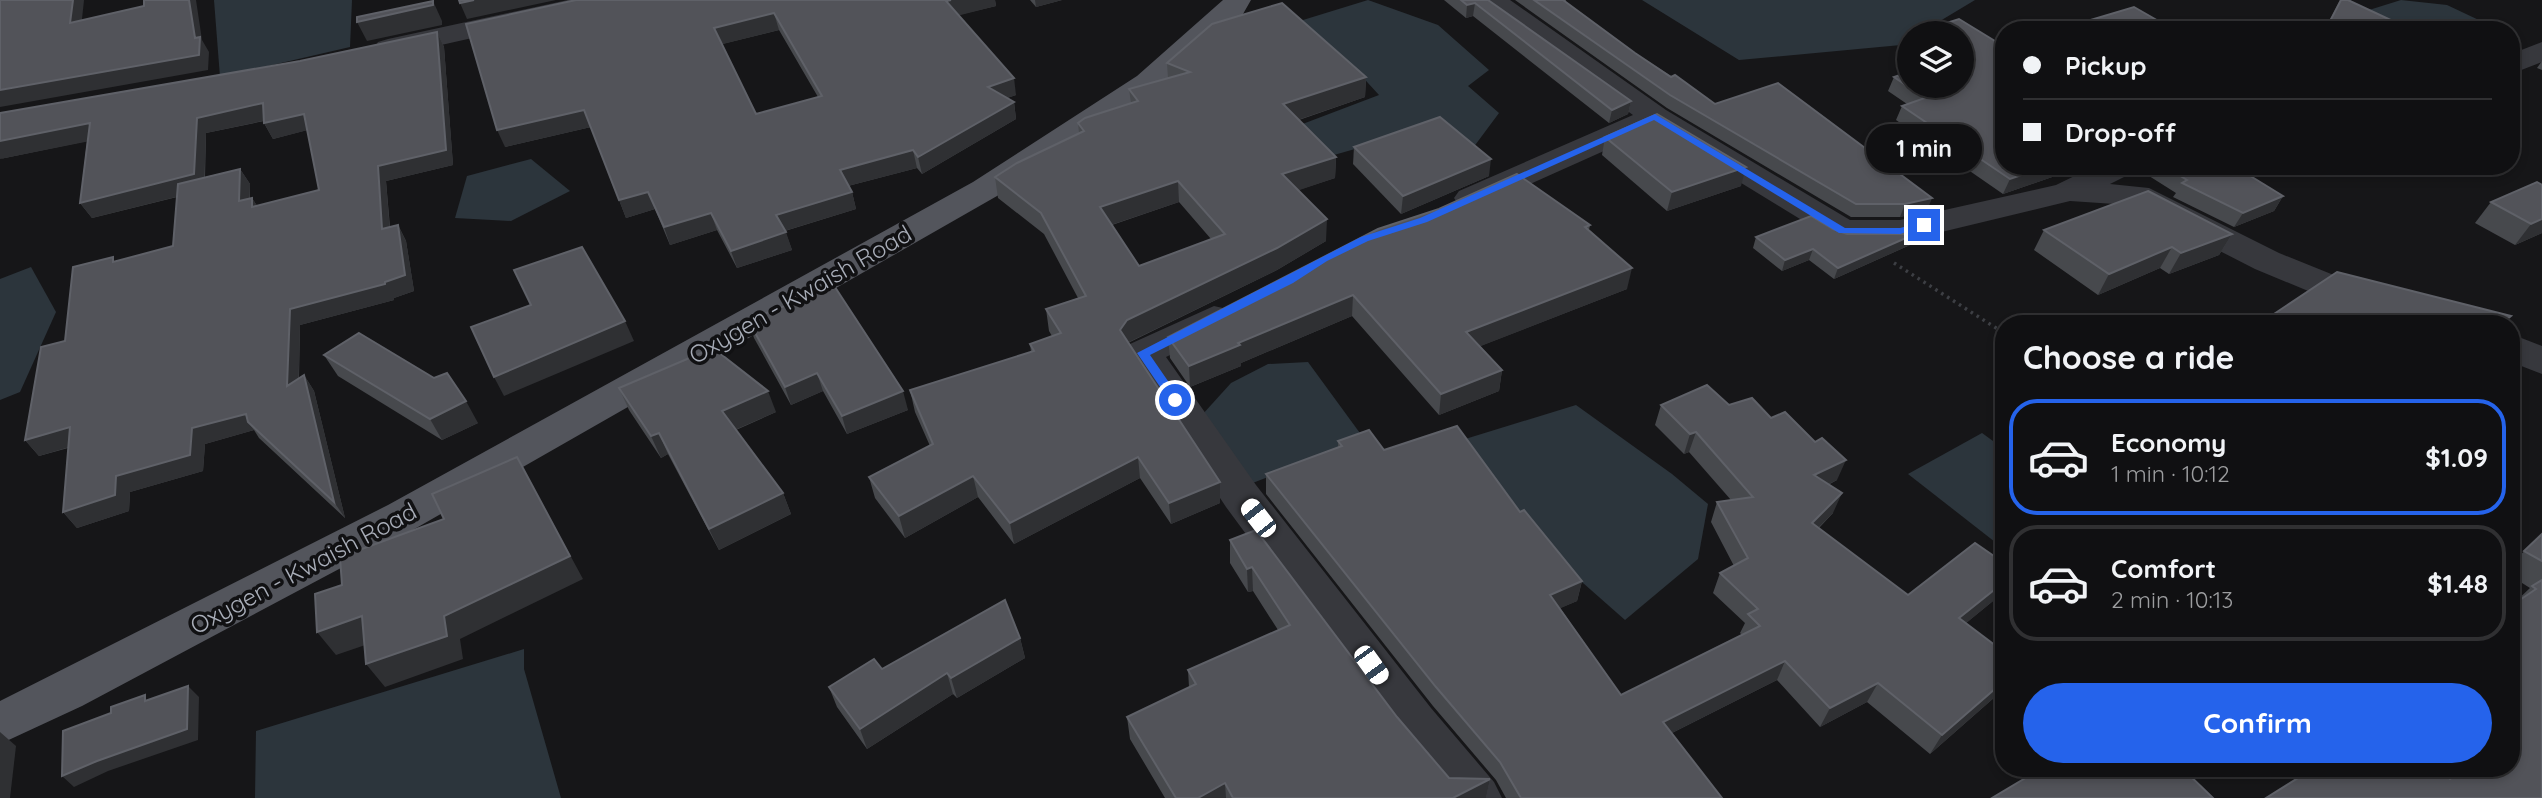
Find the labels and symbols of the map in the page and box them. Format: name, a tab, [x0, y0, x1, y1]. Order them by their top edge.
callout: 1 min	[1866, 124, 1982, 173]
route end	[1908, 209, 1940, 241]
street label: Oxygen - Kwaish Road	[683, 218, 917, 370]
route start	[1159, 384, 1191, 416]
car	[1237, 495, 1280, 541]
street label: Oxygen - Kwaish Road	[185, 496, 421, 640]
car	[1351, 642, 1392, 688]

